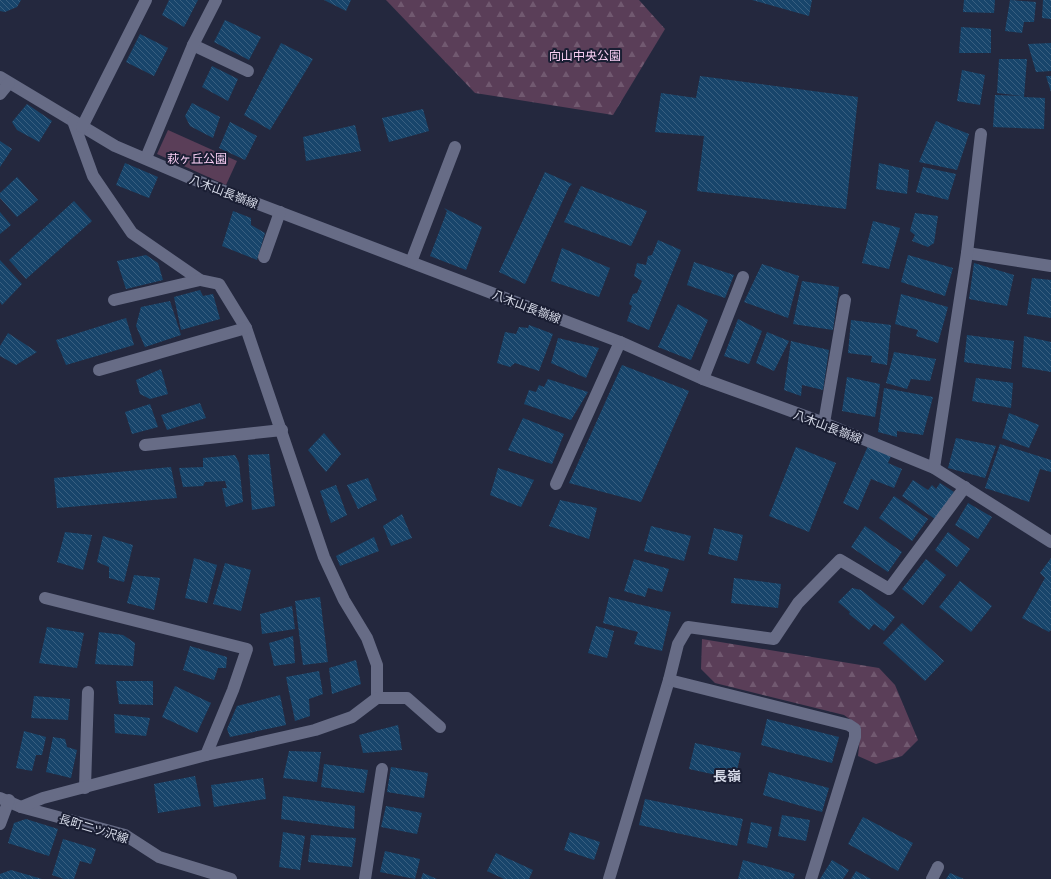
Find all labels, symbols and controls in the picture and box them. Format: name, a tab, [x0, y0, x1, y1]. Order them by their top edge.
park label: 向山中央公園	[549, 48, 621, 62]
park label: 萩ヶ丘公園	[167, 151, 227, 165]
street label: 八木山長嶺線	[188, 172, 260, 210]
street label: 八木山長嶺線	[491, 287, 563, 325]
street label: 八木山長嶺線	[792, 407, 864, 445]
district label: 長嶺	[713, 767, 741, 784]
street label: 長町二ツ沢線	[58, 811, 130, 845]

